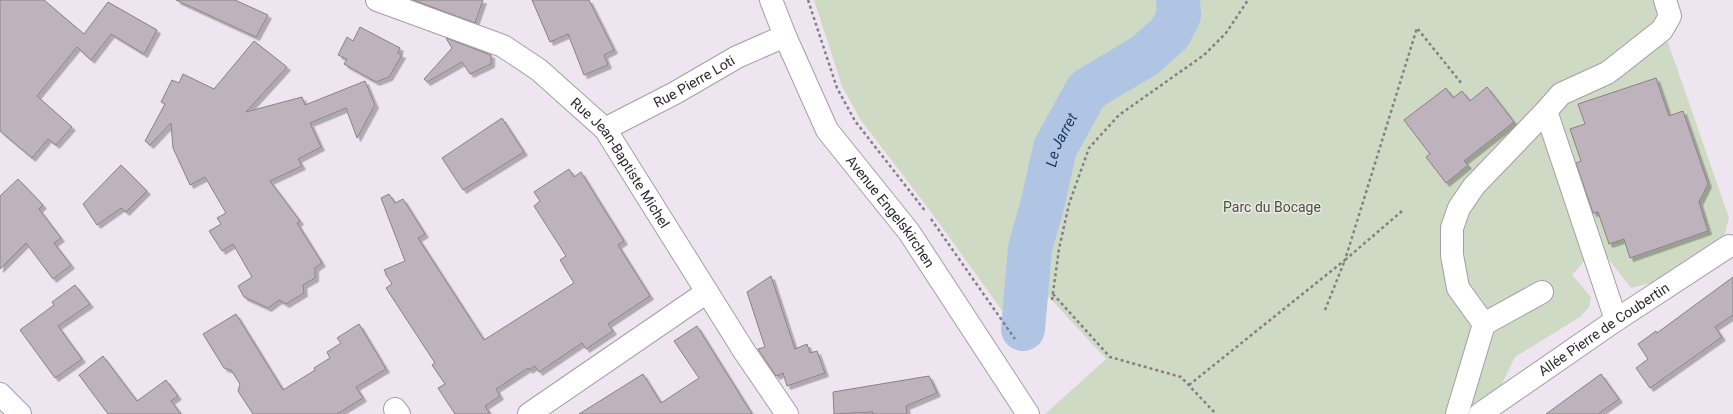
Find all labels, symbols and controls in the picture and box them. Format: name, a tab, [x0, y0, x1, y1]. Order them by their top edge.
street label: Rue Pierre Loti	[651, 52, 738, 111]
street label: Rue Jean-Baptiste Michel	[568, 94, 673, 231]
water label: Le Jarret	[1042, 110, 1081, 169]
street label: Avenue Engelskirchen	[843, 152, 938, 270]
park label: Parc du Bocage	[1223, 199, 1321, 215]
street label: Allée Pierre de Coubertin	[1535, 279, 1672, 379]

